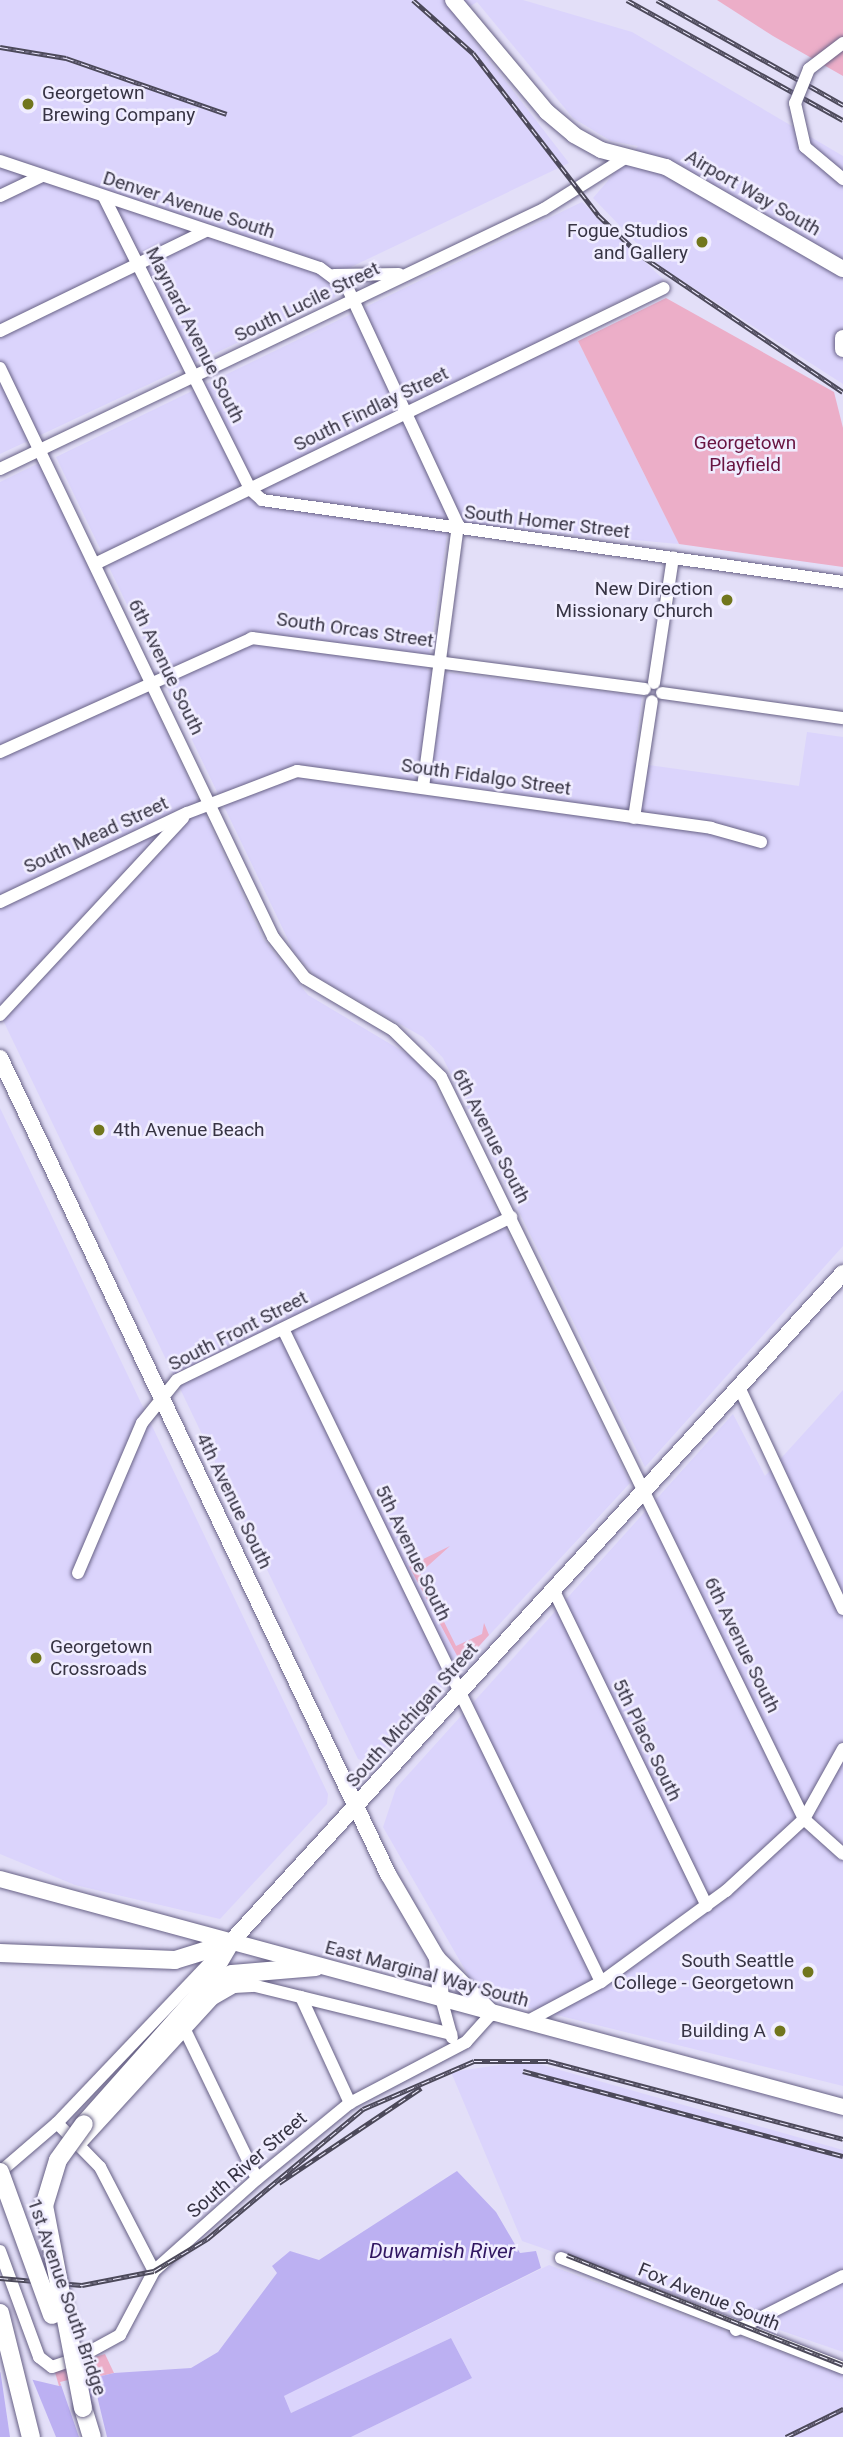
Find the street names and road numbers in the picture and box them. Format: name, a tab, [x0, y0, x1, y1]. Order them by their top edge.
street label: Airport Way South	[681, 145, 825, 241]
street label: Denver Avenue South	[100, 166, 278, 244]
street label: Maynard Avenue South	[141, 243, 249, 427]
street label: South Lucile Street	[231, 257, 383, 347]
street label: South Findlay Street	[290, 362, 452, 456]
street label: South Homer Street	[463, 501, 631, 543]
street label: 6th Avenue South	[123, 595, 209, 739]
street label: South Orcas Street	[275, 608, 435, 652]
street label: South Fidalgo Street	[400, 754, 572, 800]
street label: South Mead Street	[20, 792, 172, 878]
street label: 6th Avenue South	[447, 1065, 535, 1207]
street label: South Front Street	[165, 1286, 311, 1376]
street label: 4th Avenue South	[191, 1429, 277, 1573]
street label: 5th Avenue South	[370, 1481, 456, 1625]
street label: 6th Avenue South	[699, 1573, 785, 1717]
street label: South Michigan Street	[341, 1638, 483, 1792]
street label: 5th Place South	[608, 1675, 686, 1805]
street label: East Marginal Way South	[323, 1936, 531, 2012]
street label: South River Street	[183, 2107, 311, 2223]
street label: 1st Avenue South Bridge	[23, 2196, 111, 2398]
street label: Fox Avenue South	[635, 2258, 783, 2336]

